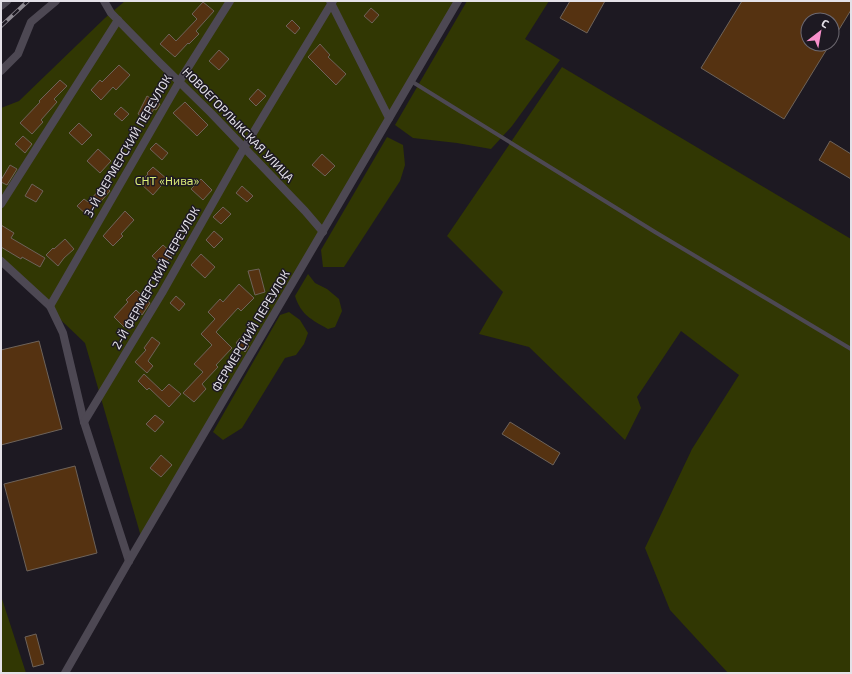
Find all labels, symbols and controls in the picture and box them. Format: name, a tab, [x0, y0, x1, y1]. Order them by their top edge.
north arrow	[800, 12, 840, 52]
text: С	[819, 16, 832, 31]
street label: НОВОЕГОРЛЫКСКАЯ УЛИЦА	[180, 64, 298, 185]
street label: 3-Й ФЕРМЕРСКИЙ ПЕРЕУЛОК	[81, 72, 174, 219]
park label: СНТ «Нива»	[135, 173, 199, 187]
street label: 2-Й ФЕРМЕРСКИЙ ПЕРЕУЛОК	[109, 204, 202, 351]
street label: ФЕРМЕРСКИЙ ПЕРЕУЛОК	[208, 267, 292, 394]

